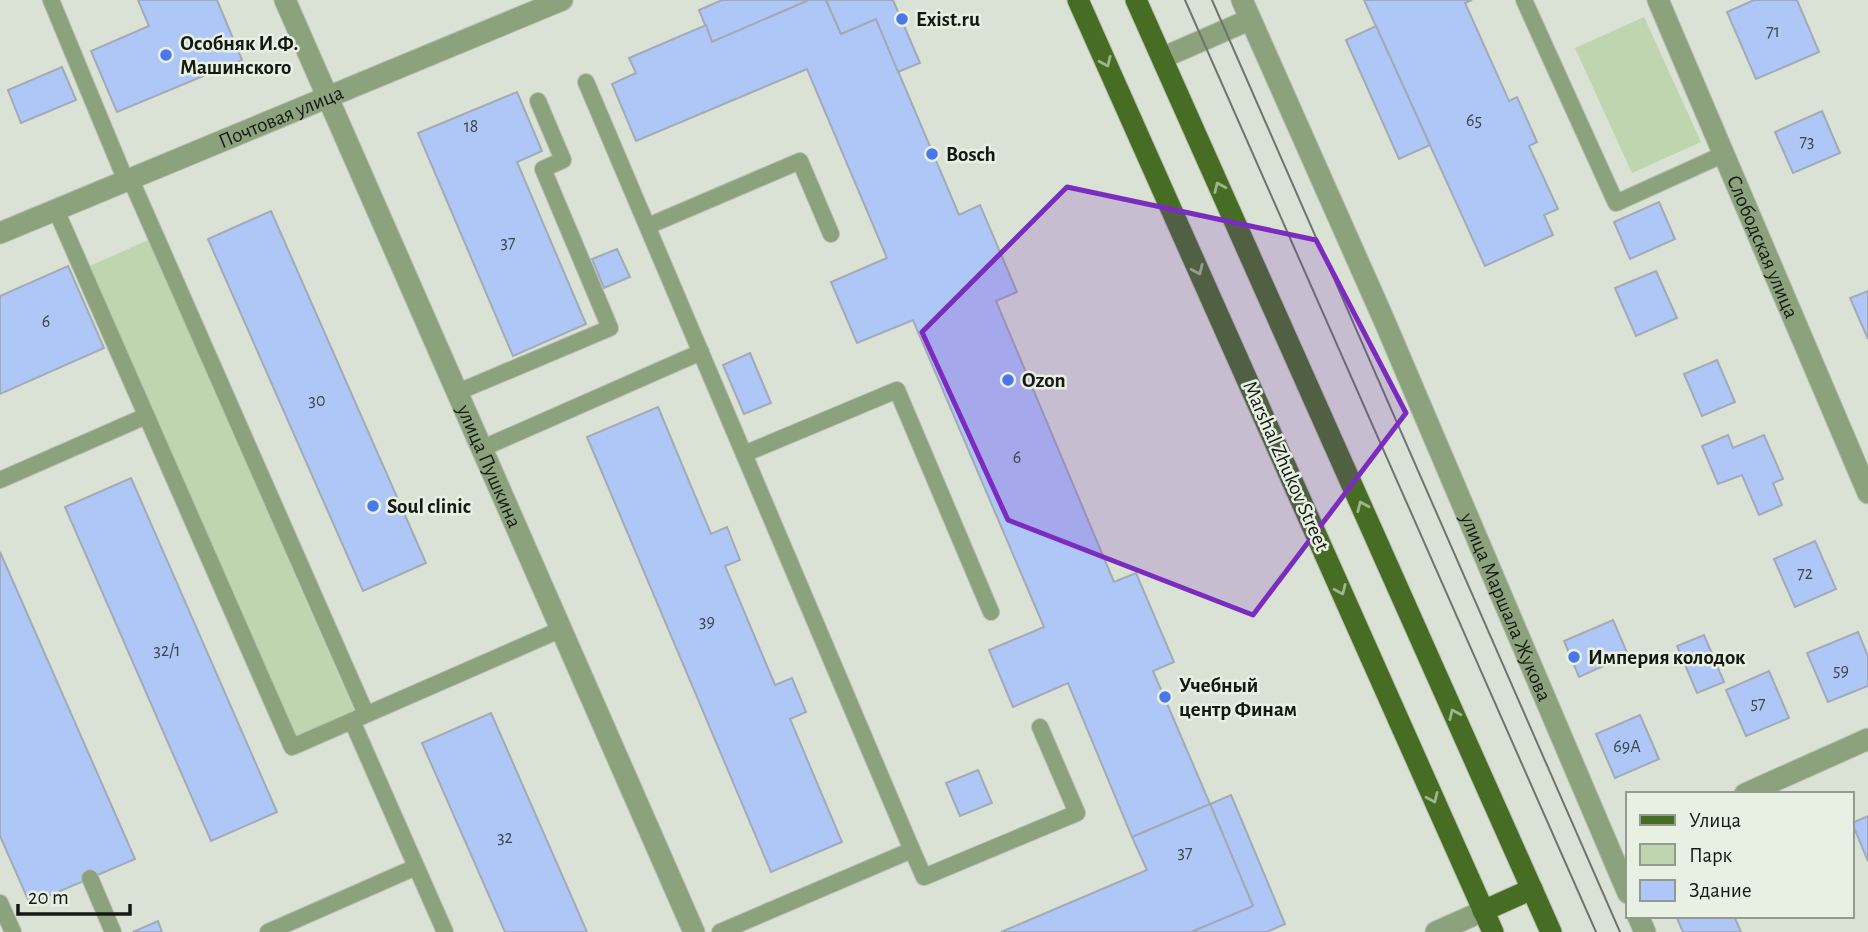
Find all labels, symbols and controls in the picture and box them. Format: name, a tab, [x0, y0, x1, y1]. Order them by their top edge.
place label: Exist.ru	[916, 9, 980, 30]
marker: Exist.ru	[894, 11, 910, 27]
house number: 71	[1766, 23, 1780, 41]
place label: Особняк И.Ф. Машинского	[180, 33, 298, 78]
marker: Особняк И.Ф. Машинского	[158, 47, 174, 63]
one-way arrow	[1098, 55, 1112, 67]
street label: Почтовая улица	[215, 81, 347, 152]
house number: 65	[1466, 112, 1482, 130]
house number: 18	[464, 118, 478, 136]
house number: 73	[1800, 133, 1814, 151]
place label: Bosch	[946, 144, 996, 165]
marker: Bosch	[924, 146, 940, 162]
street label: Слободская улица	[1723, 172, 1803, 321]
one-way arrow	[1213, 182, 1227, 194]
house number: 37	[501, 234, 515, 252]
one-way arrow	[1190, 263, 1204, 275]
house number: 6	[42, 313, 50, 331]
place label: Ozon	[1022, 370, 1066, 391]
marker: Ozon	[1000, 372, 1016, 388]
street label: Marshal Zhukov Street	[1239, 378, 1333, 554]
house number: 30	[309, 392, 325, 410]
street label: улица Пушкина	[453, 401, 526, 531]
house number: 6	[1013, 449, 1021, 467]
place label: Soul clinic	[387, 496, 471, 517]
marker: Soul clinic	[365, 498, 381, 514]
one-way arrow	[1356, 501, 1370, 514]
street label: улица Маршала Жукова	[1457, 509, 1556, 705]
house number: 72	[1797, 565, 1813, 583]
one-way arrow	[1333, 582, 1347, 595]
house number: 39	[699, 613, 715, 631]
house number: 32/1	[154, 642, 180, 660]
place label: Империя колодок	[1588, 647, 1746, 668]
marker: Империя колодок	[1566, 649, 1582, 665]
house number: 59	[1833, 662, 1849, 680]
place label: Учебный центр Финам	[1179, 675, 1297, 720]
marker: Учебный центр Финам	[1157, 689, 1173, 705]
house number: 57	[1750, 695, 1766, 713]
one-way arrow	[1448, 709, 1462, 722]
house number: 69А	[1613, 738, 1641, 756]
one-way arrow	[1425, 790, 1439, 803]
legend	[1626, 792, 1854, 918]
text: Улица	[1689, 810, 1742, 831]
house number: 32	[497, 829, 513, 847]
house number: 37	[1178, 844, 1192, 862]
text: Парк	[1689, 845, 1733, 866]
scale bar	[18, 872, 130, 916]
text: Здание	[1689, 880, 1752, 901]
text: 20 m	[28, 887, 69, 908]

